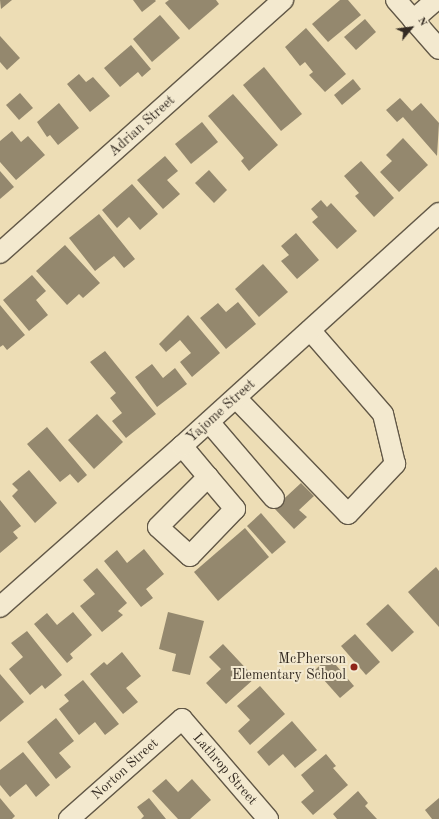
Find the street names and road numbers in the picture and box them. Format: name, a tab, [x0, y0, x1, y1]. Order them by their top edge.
street label: Adrian Street	[106, 92, 178, 160]
street label: Yajome Street	[183, 376, 259, 446]
street label: Lathrop Street	[189, 730, 261, 808]
street label: Norton Street	[88, 735, 162, 803]

